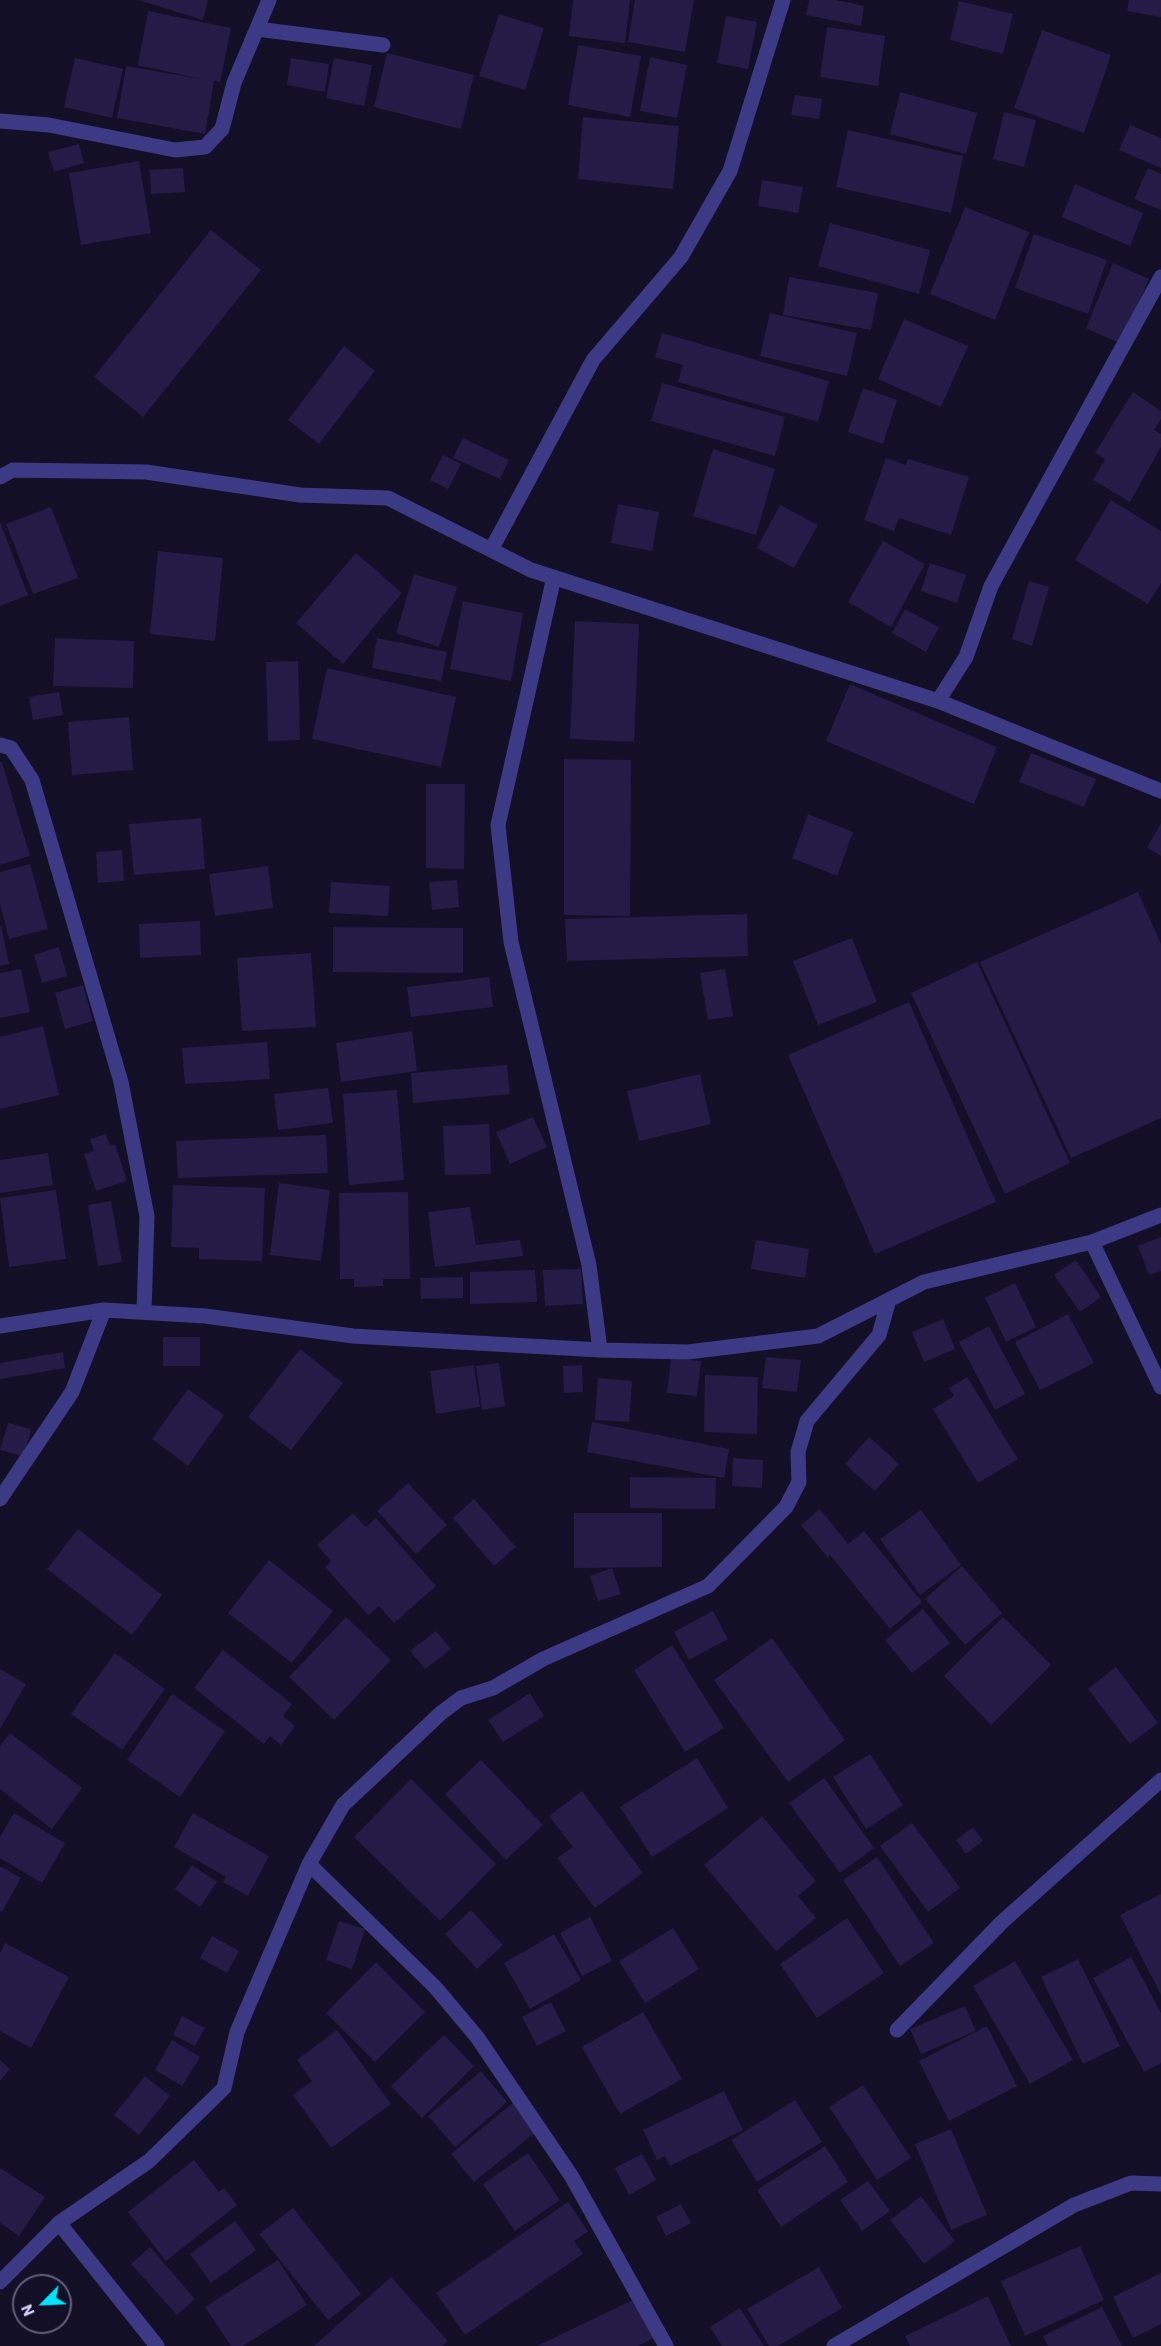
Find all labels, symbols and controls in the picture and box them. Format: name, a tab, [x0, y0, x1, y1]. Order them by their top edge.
north arrow	[12, 2274, 72, 2334]
text: N	[16, 2302, 38, 2319]

